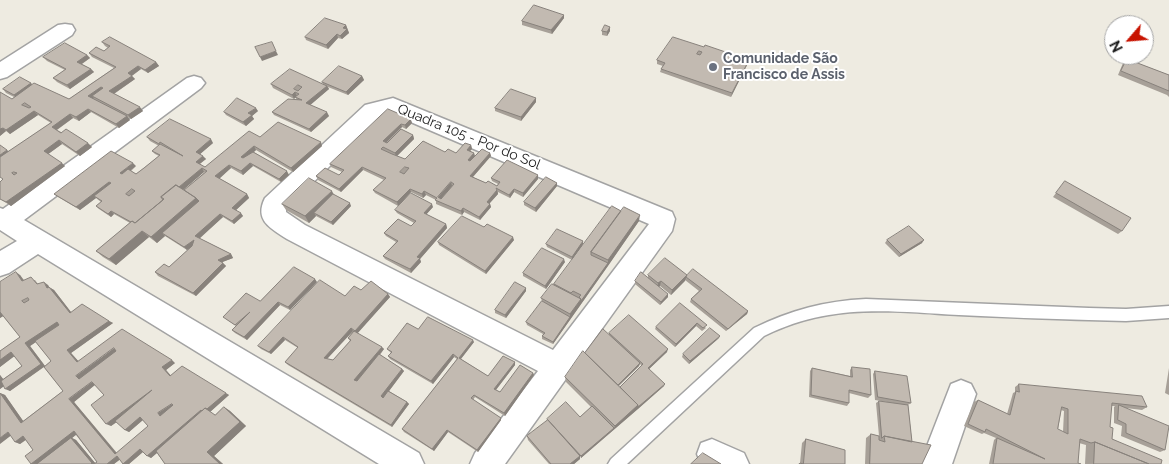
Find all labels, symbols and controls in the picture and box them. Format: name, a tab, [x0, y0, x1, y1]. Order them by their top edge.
north arrow	[1104, 15, 1154, 65]
text: N	[1107, 38, 1126, 55]
place label: Comunidade São Francisco de Assis	[723, 51, 845, 84]
marker: Comunidade São Francisco de Assis	[707, 61, 719, 73]
street label: Quadra 105 - Por do Sol	[395, 101, 543, 173]

